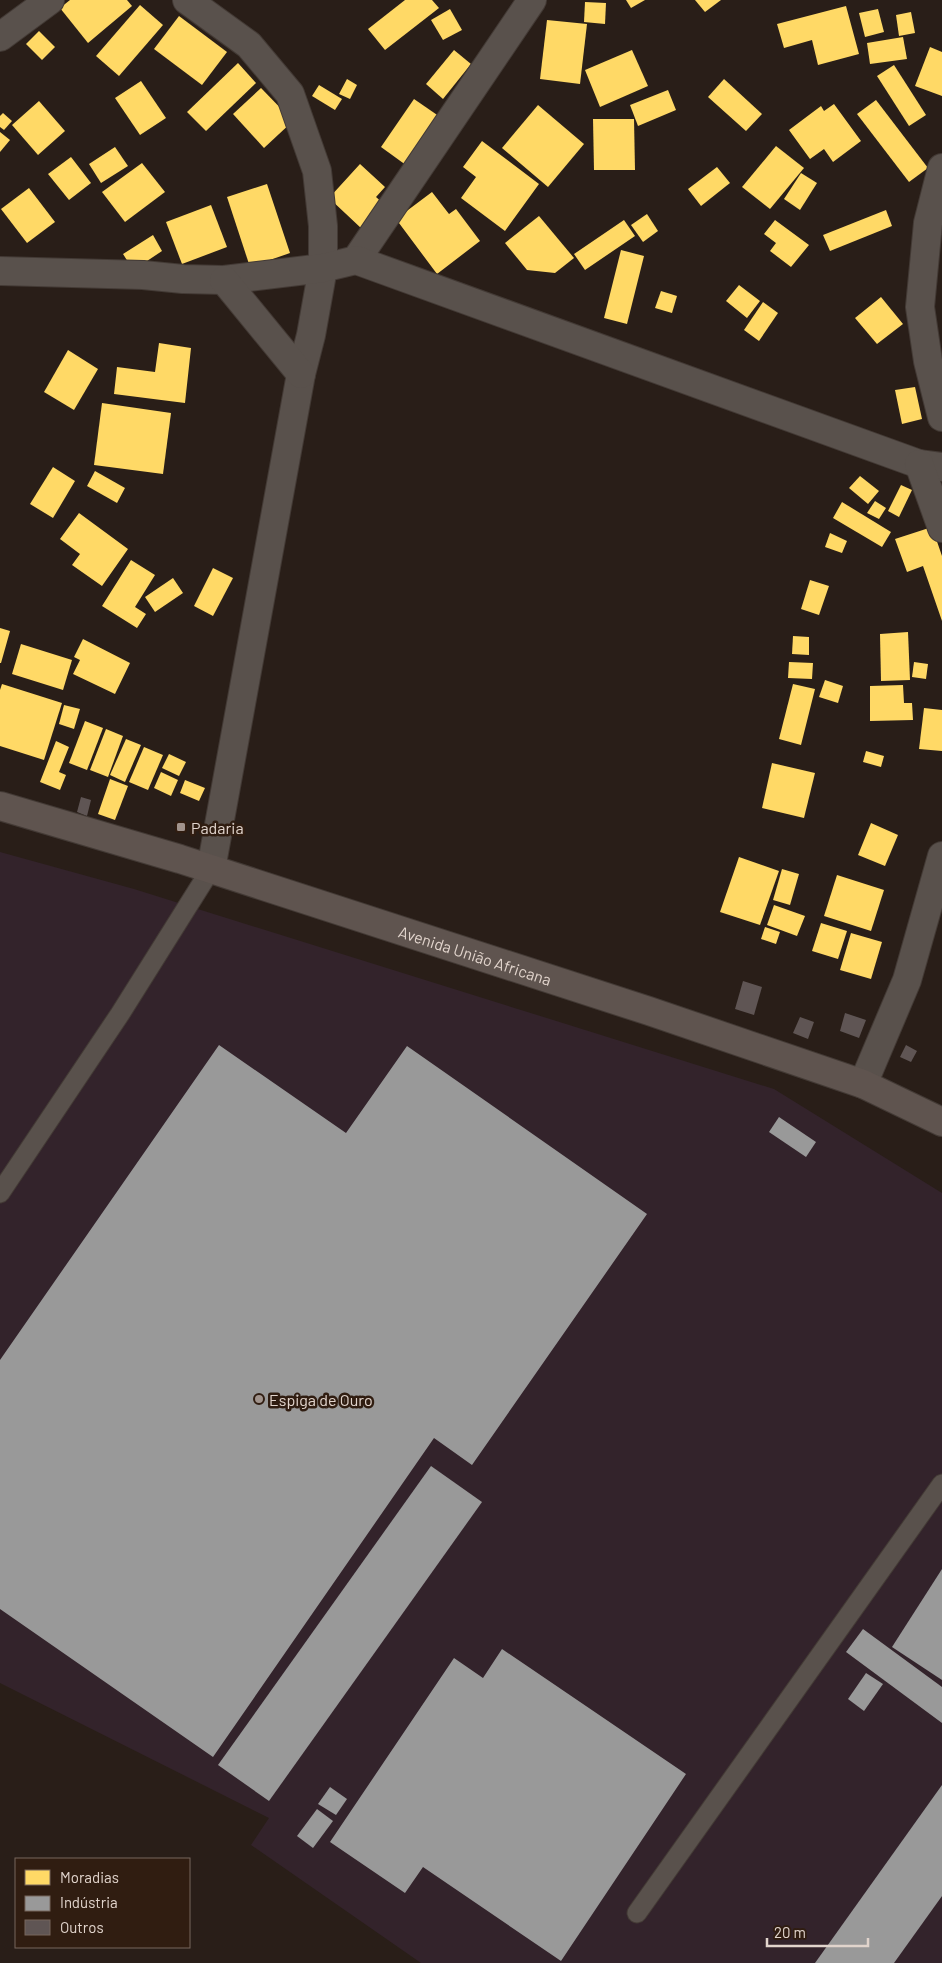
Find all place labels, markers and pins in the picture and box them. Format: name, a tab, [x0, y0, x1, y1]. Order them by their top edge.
place label: Padaria	[191, 818, 244, 837]
marker: Padaria	[175, 821, 187, 833]
place label: Espiga de Ouro	[269, 1390, 373, 1409]
marker: Espiga de Ouro	[253, 1393, 265, 1405]

